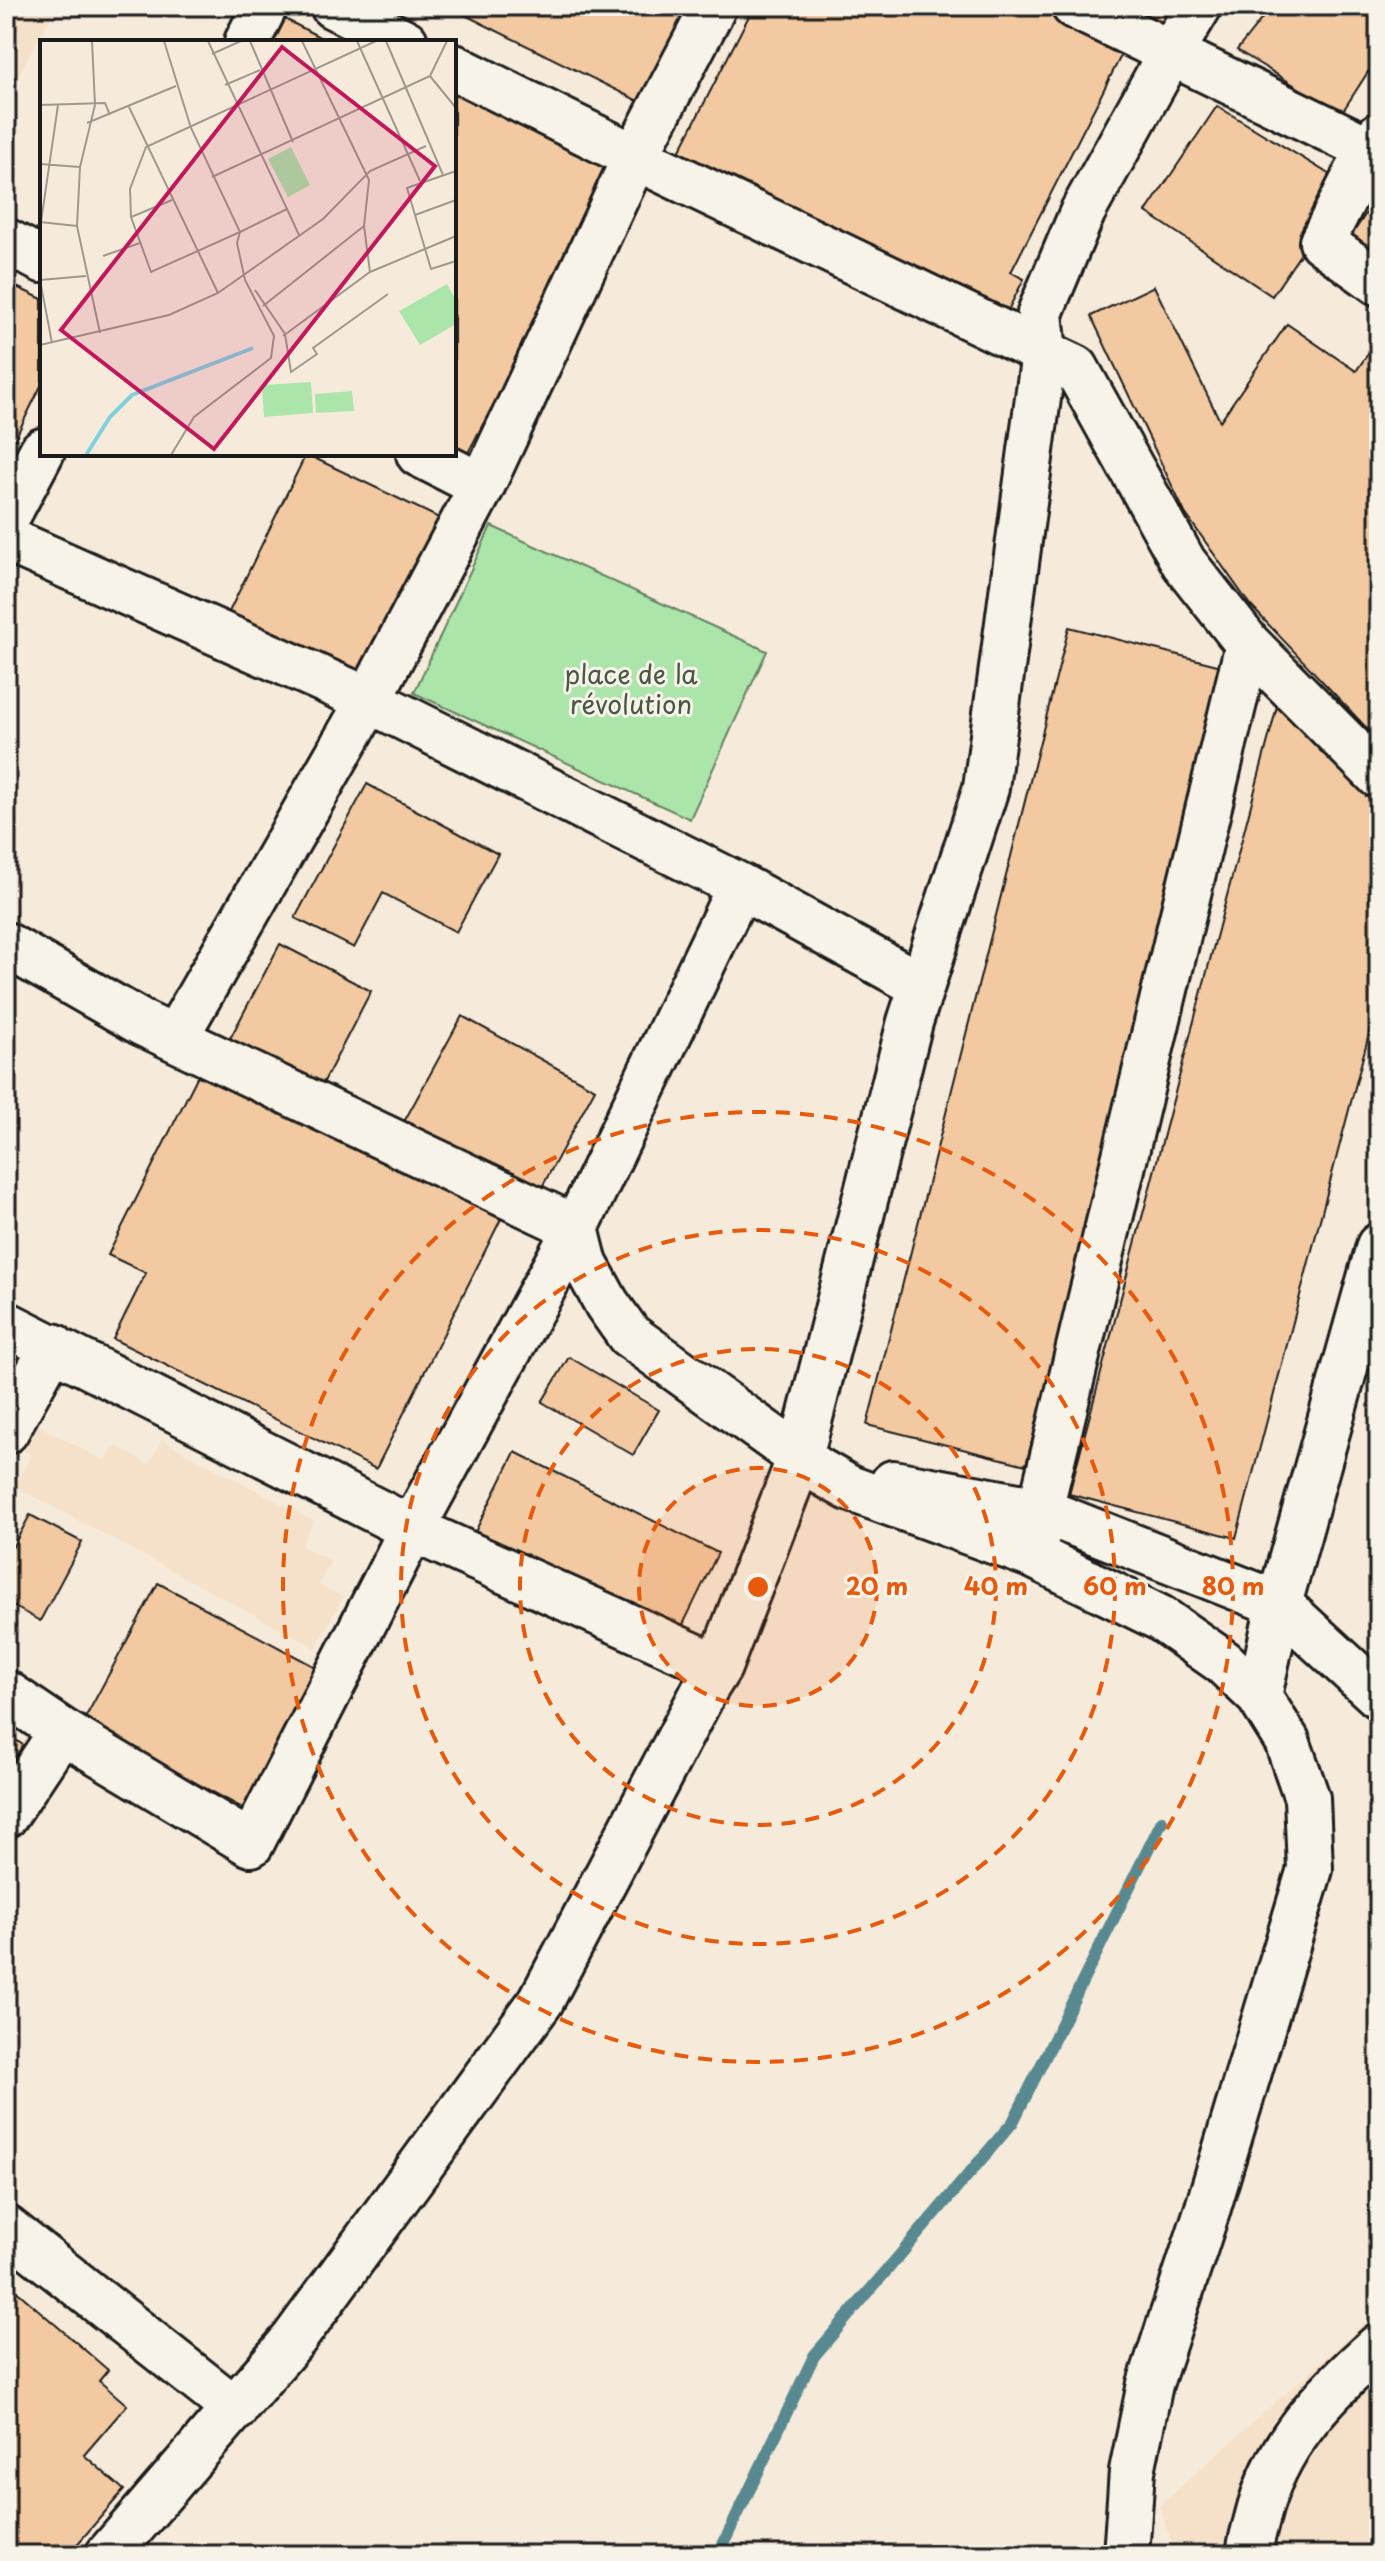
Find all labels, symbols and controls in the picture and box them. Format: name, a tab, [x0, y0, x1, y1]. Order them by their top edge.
inset map	[40, 40, 456, 456]
park label: place de la révolution	[564, 654, 698, 723]
text: 20 m	[846, 1567, 908, 1603]
text: 40 m	[964, 1567, 1028, 1603]
text: 60 m	[1083, 1567, 1147, 1603]
text: 80 m	[1202, 1567, 1264, 1603]
centre of rings	[744, 1573, 772, 1601]

